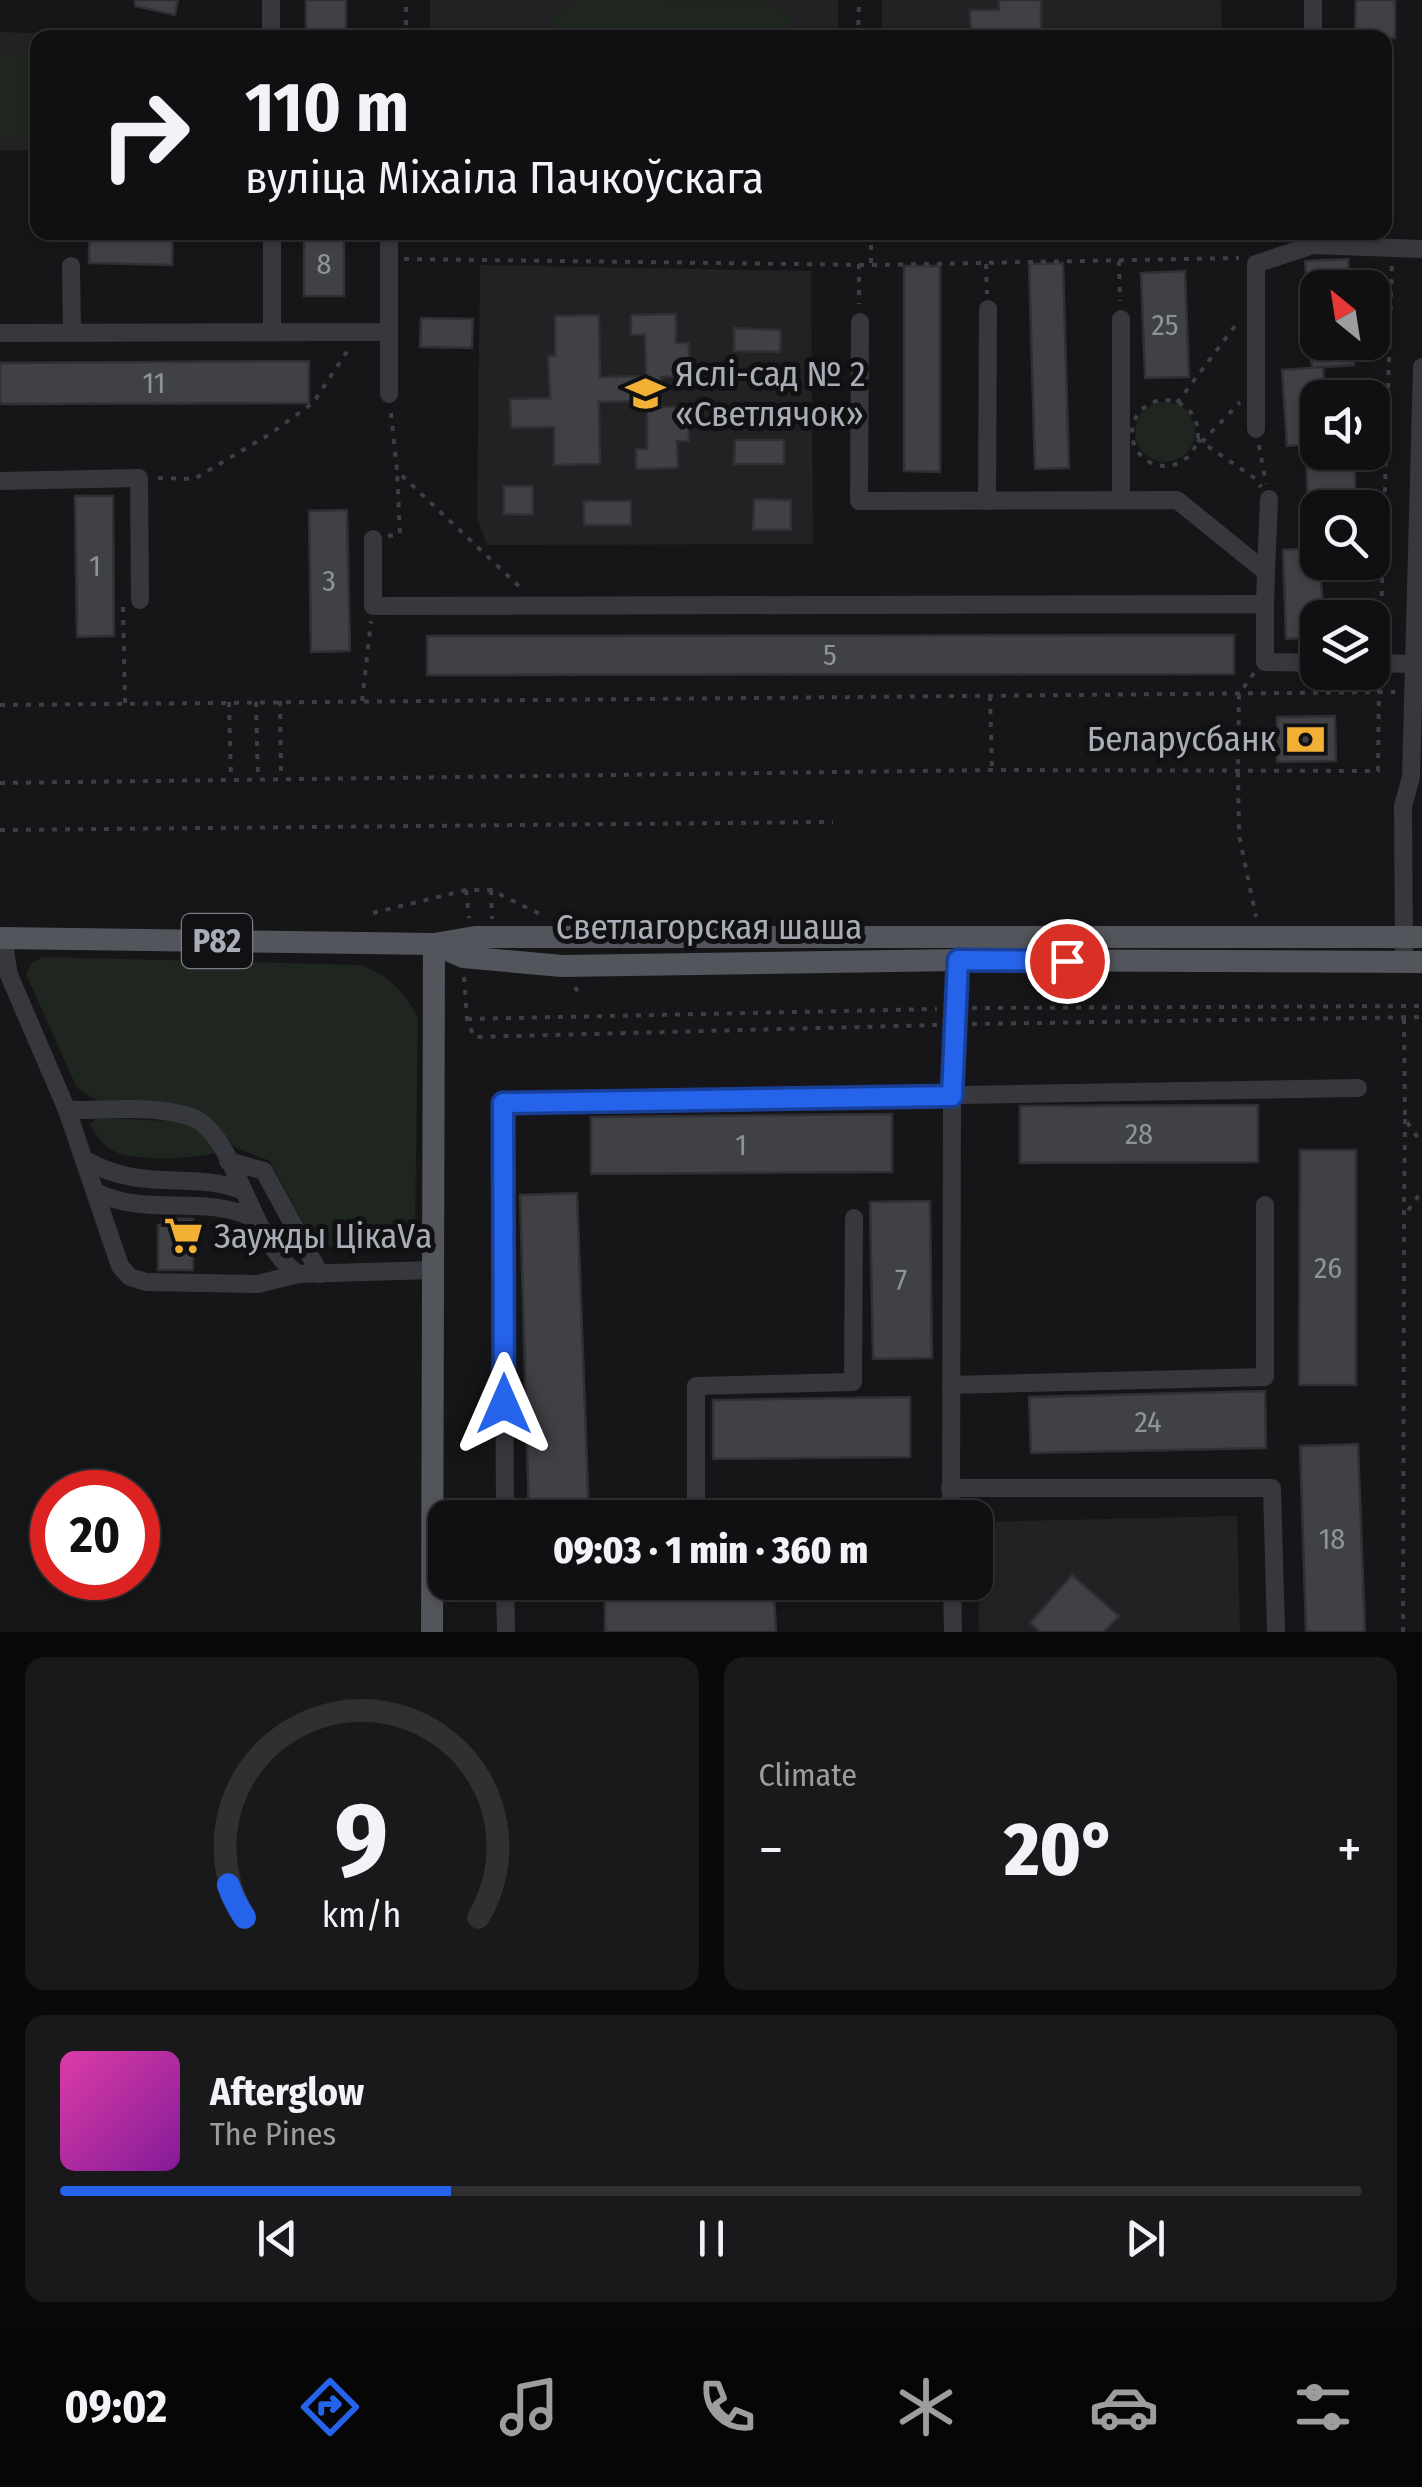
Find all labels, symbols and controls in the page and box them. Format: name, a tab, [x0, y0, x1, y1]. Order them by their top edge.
text: 110 m	[245, 66, 409, 150]
icon: right	[80, 70, 210, 200]
text: вуліца Міхаіла Пачкоўскага	[245, 151, 764, 205]
house number: 8	[317, 246, 332, 282]
north arrow	[1300, 270, 1390, 360]
map controls	[1300, 270, 1390, 690]
house number: 25	[1152, 307, 1179, 343]
place label: Яслі-сад № 2 «Светлячок»	[675, 353, 865, 435]
house number: 11	[143, 365, 165, 401]
school or university icon: Яслі-сад № 2 «Светлячок»	[624, 373, 666, 415]
button: sound	[1300, 380, 1390, 470]
button: search	[1300, 490, 1390, 580]
house number: 1	[89, 548, 101, 584]
house number: 3	[322, 563, 336, 599]
button: layers	[1300, 600, 1390, 690]
house number: 5	[823, 637, 837, 673]
place label: Беларусбанк	[1087, 718, 1277, 760]
bank icon: Беларусбанк	[1285, 718, 1327, 760]
street label: Светлагорская шаша	[556, 906, 862, 948]
road number: Р82	[182, 914, 252, 968]
pin	[1025, 919, 1110, 1004]
icon: arrive	[1040, 934, 1095, 989]
house number: 28	[1125, 1116, 1153, 1152]
house number: 1	[735, 1127, 747, 1163]
supermarket icon: Заужды ЦікаVа	[163, 1215, 205, 1257]
place label: Заужды ЦікаVа	[214, 1215, 432, 1257]
house number: 26	[1314, 1250, 1342, 1286]
house number: 7	[895, 1262, 907, 1298]
position arrow	[452, 1352, 556, 1456]
house number: 24	[1134, 1404, 1162, 1440]
speed limit sign: 20	[30, 1470, 160, 1600]
house number: 18	[1319, 1521, 1345, 1557]
text: 09:03 · 1 min · 360 m	[553, 1527, 868, 1573]
text: Climate	[759, 1756, 857, 1794]
text: 9	[335, 1778, 389, 1903]
text: 20°	[1004, 1805, 1116, 1895]
text: −	[759, 1817, 783, 1883]
text: +	[1337, 1817, 1362, 1883]
text: km/h	[322, 1894, 402, 1936]
text: Afterglow	[210, 2069, 364, 2115]
text: The Pines	[210, 2115, 336, 2153]
icon: previous	[250, 2211, 305, 2266]
icon: pause	[684, 2211, 739, 2266]
icon: next	[1118, 2211, 1173, 2266]
icon: directions	[295, 2372, 365, 2442]
icon: music	[494, 2372, 564, 2442]
icon: phone	[692, 2372, 762, 2442]
icon: climate	[891, 2372, 961, 2442]
icon: car	[1089, 2372, 1159, 2442]
icon: filters	[1288, 2372, 1358, 2442]
text: 09:02	[64, 2380, 167, 2434]

